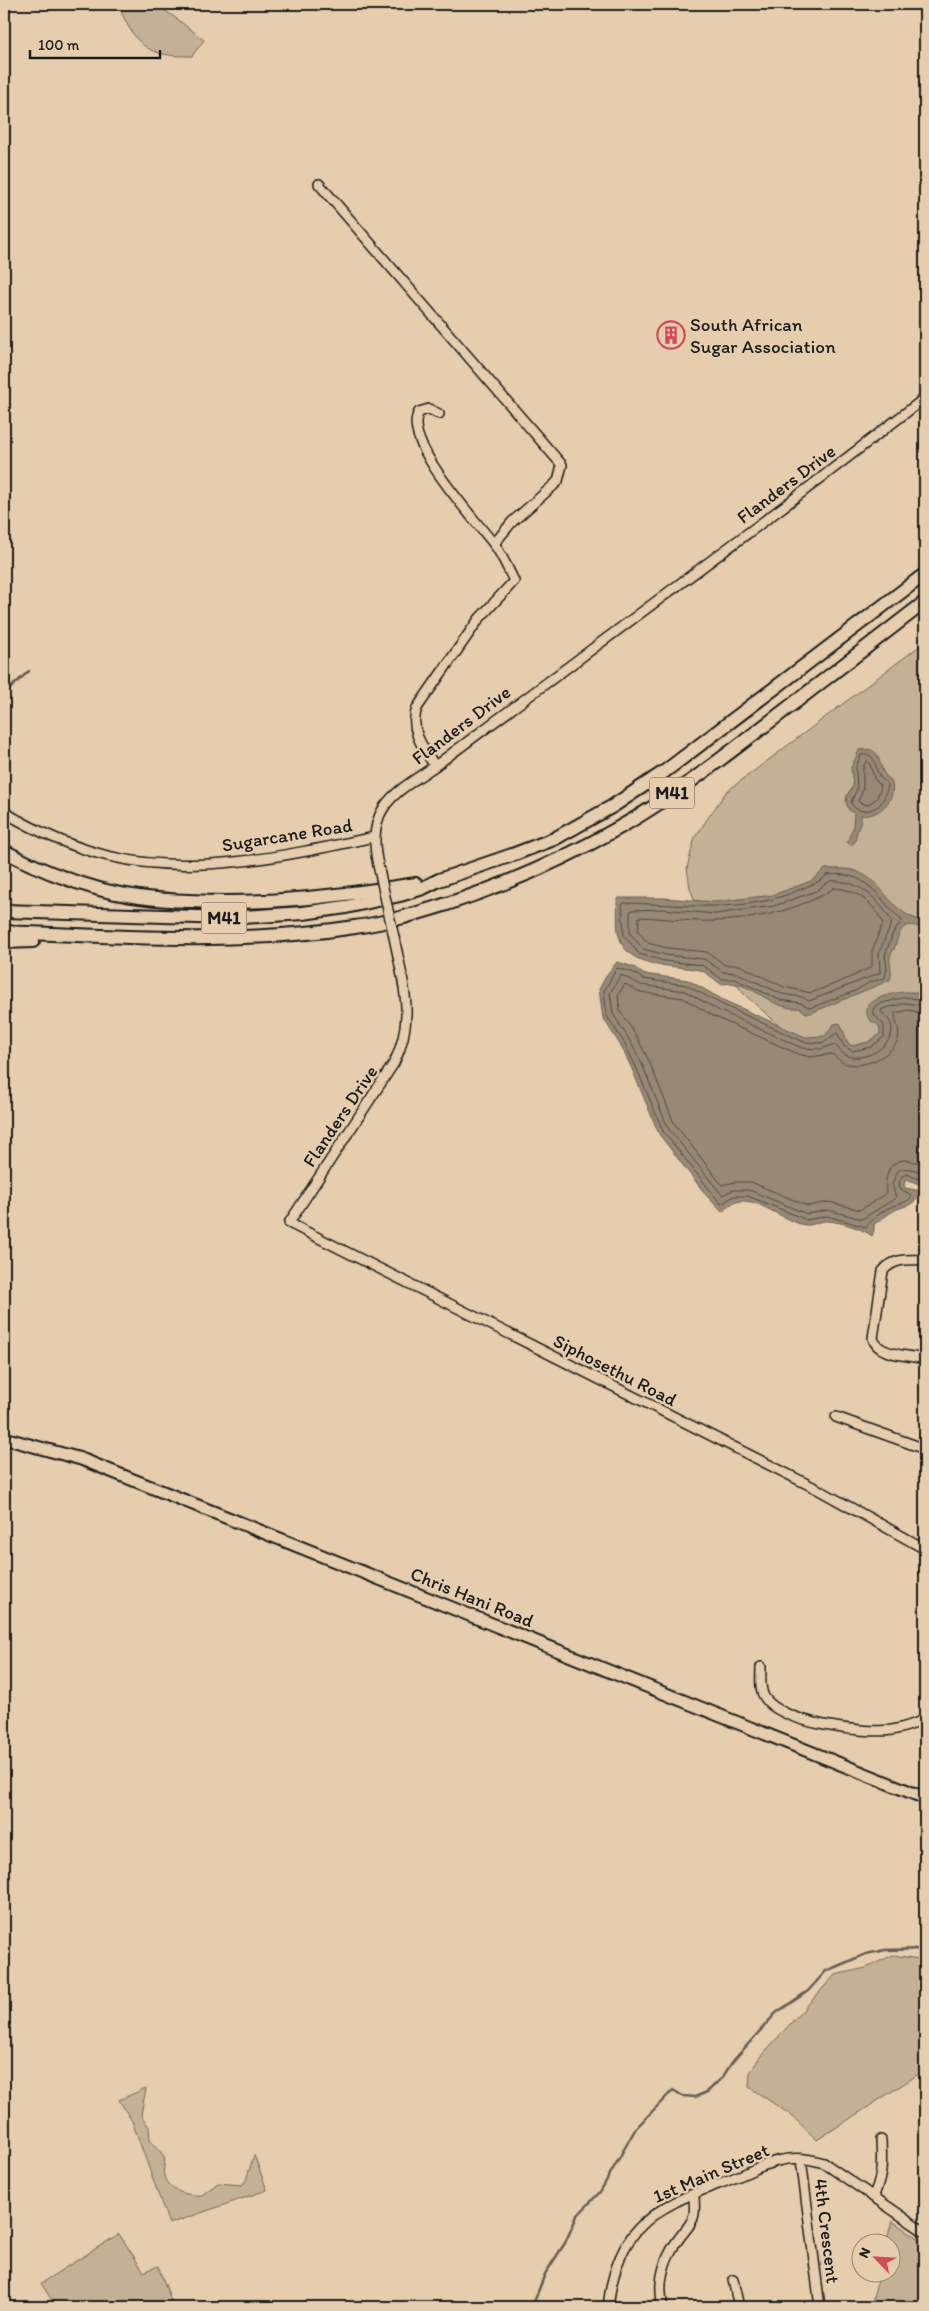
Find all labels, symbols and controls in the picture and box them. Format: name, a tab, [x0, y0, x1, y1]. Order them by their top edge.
scale bar	[30, 28, 160, 60]
text: 100 m	[38, 36, 80, 54]
place label: South African Sugar Association	[690, 313, 836, 358]
building icon: South African Sugar Association	[656, 320, 686, 350]
street label: Flanders Drive	[732, 439, 840, 529]
street label: Flanders Drive	[407, 680, 515, 770]
road number: M41	[650, 778, 694, 808]
street label: Sugarcane Road	[220, 813, 354, 857]
road number: M41	[202, 902, 246, 934]
street label: Flanders Drive	[298, 1061, 382, 1171]
street label: Siphosethu Road	[549, 1329, 681, 1411]
street label: Chris Hani Road	[407, 1562, 537, 1632]
street label: 1st Main Street	[650, 2138, 772, 2208]
street label: 4th Crescent	[809, 2177, 845, 2285]
north arrow	[852, 2234, 902, 2284]
text: N	[855, 2245, 874, 2261]

